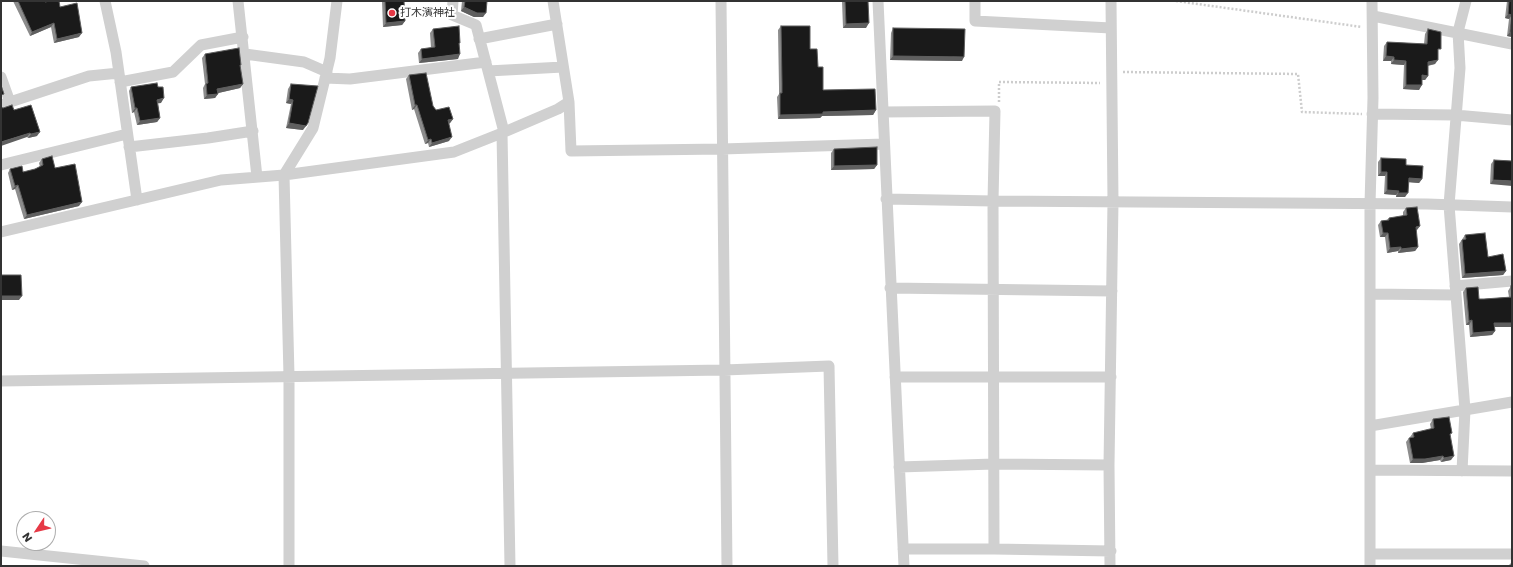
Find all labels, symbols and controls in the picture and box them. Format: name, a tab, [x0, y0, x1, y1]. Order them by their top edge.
place label: 打木濱神社	[400, 6, 455, 20]
marker: 打木濱神社	[387, 8, 397, 18]
north arrow	[16, 511, 56, 551]
text: N	[18, 529, 36, 545]

